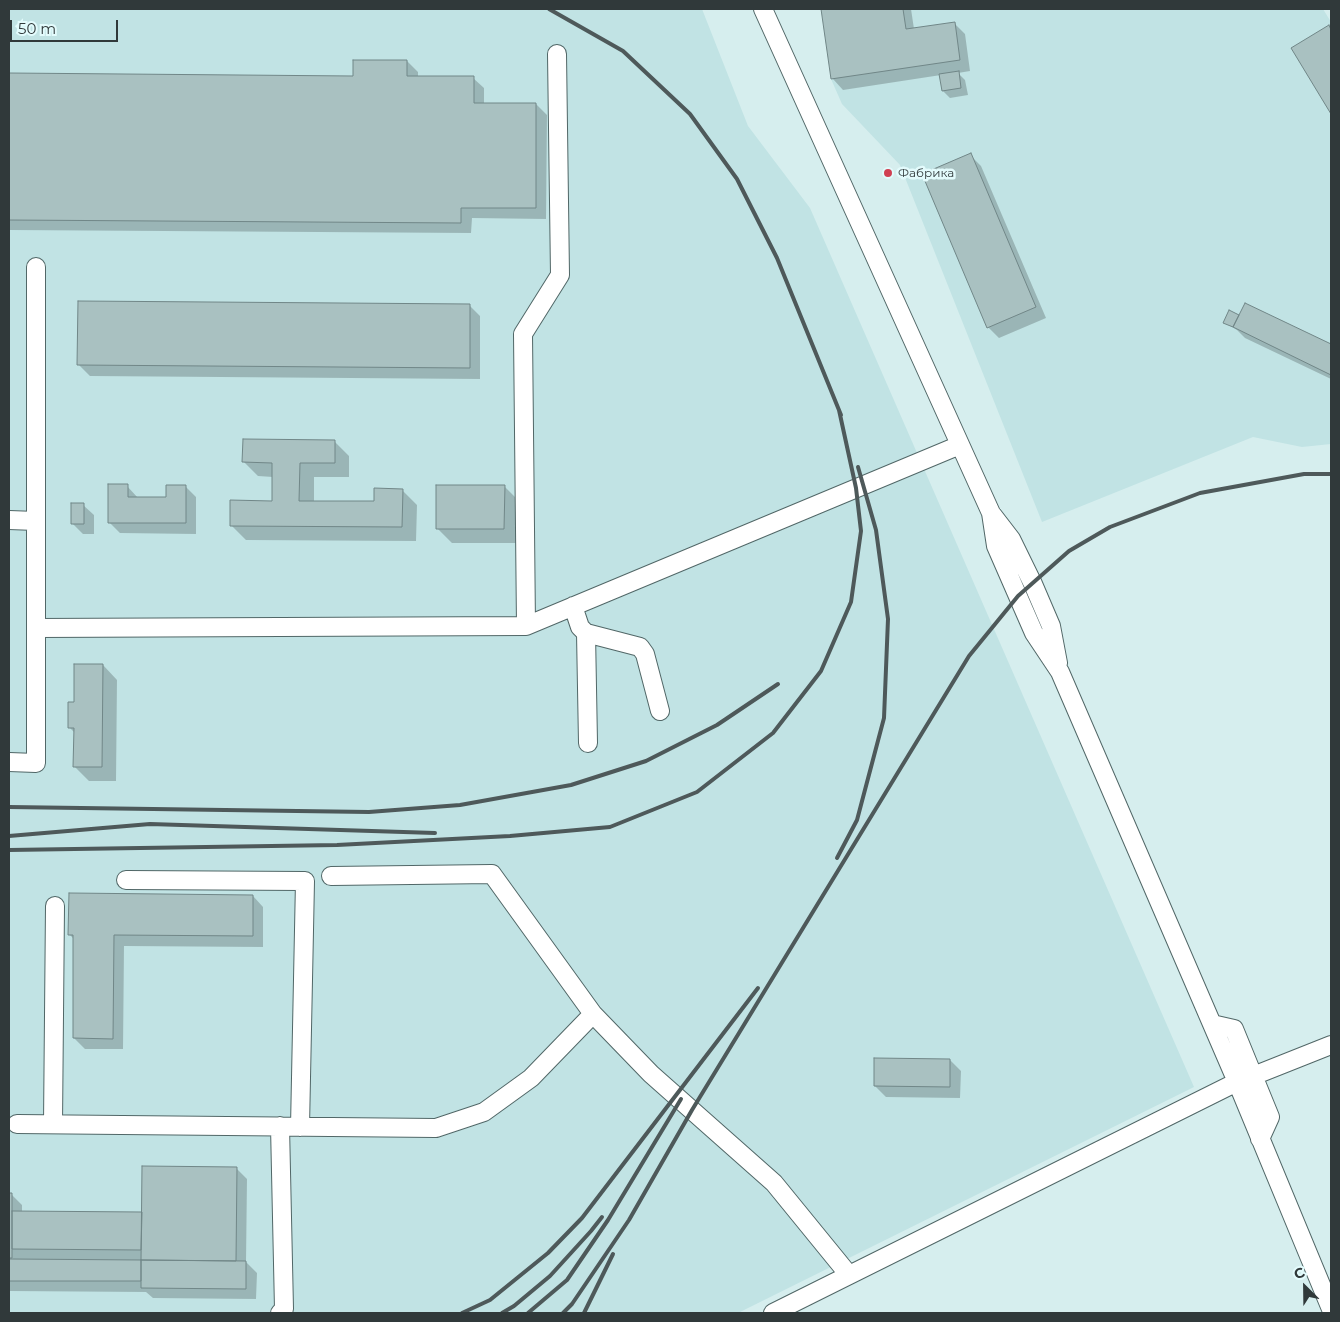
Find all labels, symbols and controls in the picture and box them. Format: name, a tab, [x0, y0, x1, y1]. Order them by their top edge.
scale bar	[12, 10, 120, 42]
text: 50 m	[18, 19, 56, 38]
place label: Фабрика	[898, 166, 954, 180]
marker: Фабрика	[882, 167, 894, 179]
north arrow	[1280, 1262, 1330, 1312]
text: С	[1291, 1263, 1307, 1283]

